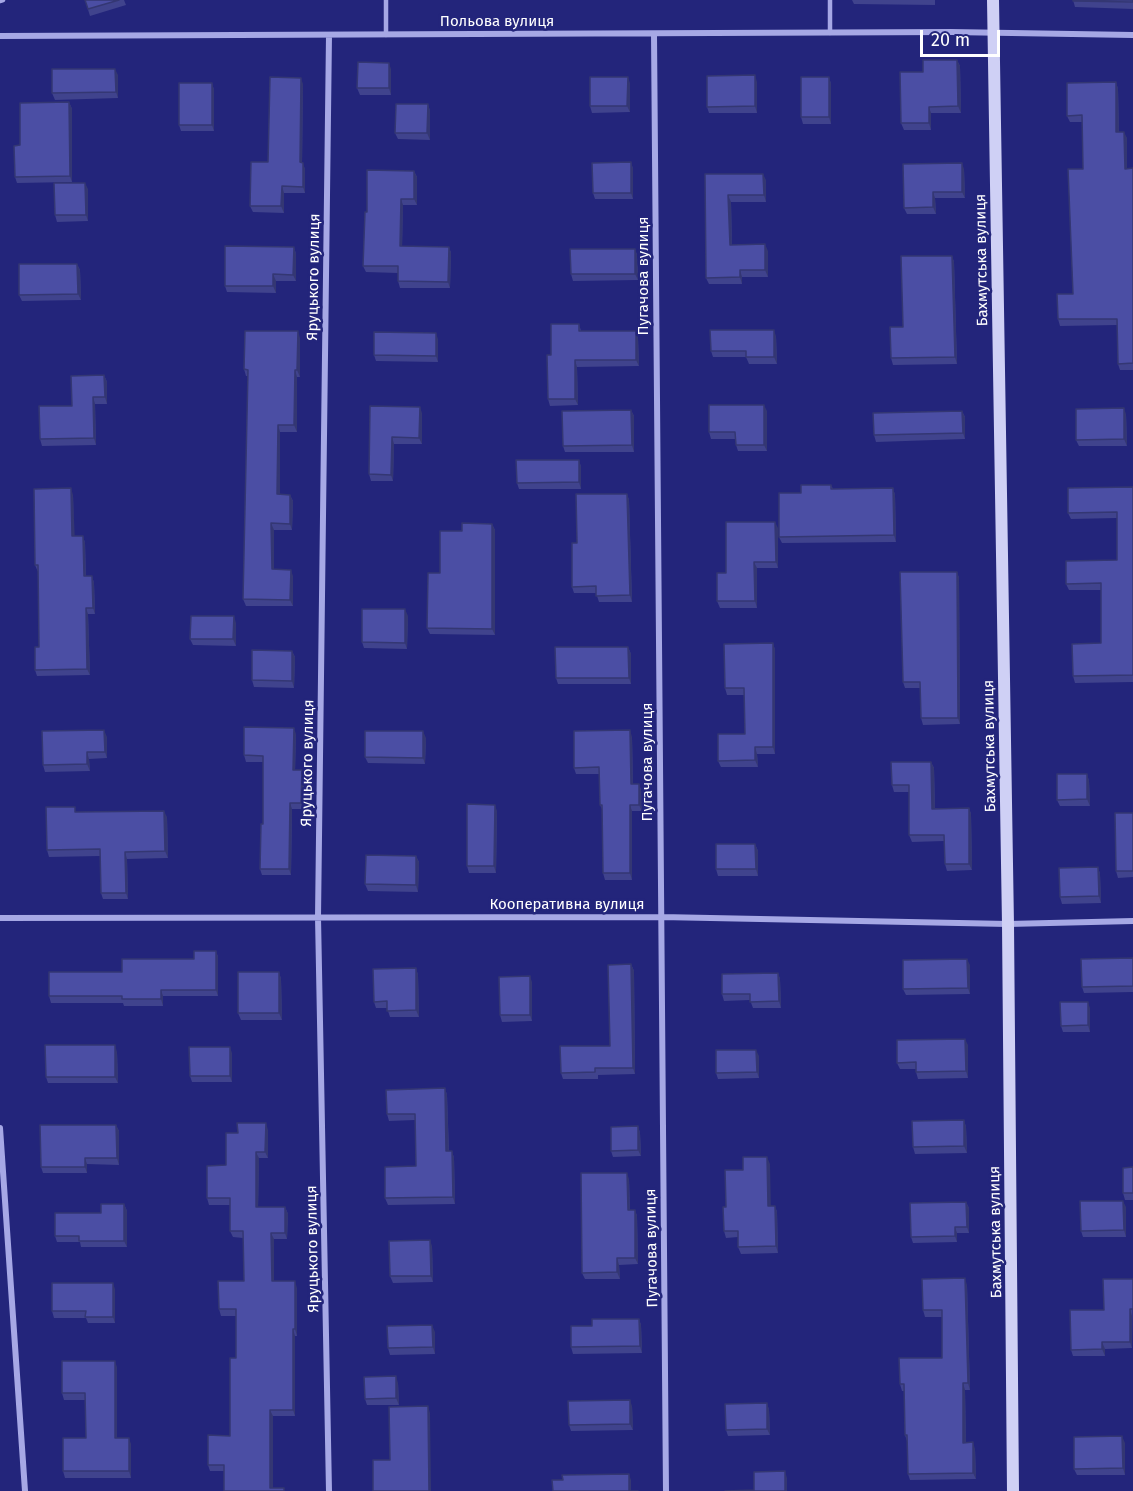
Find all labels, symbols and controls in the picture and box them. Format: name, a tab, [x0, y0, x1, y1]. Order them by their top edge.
street label: Польова вулиця	[440, 13, 554, 31]
scale bar	[923, 18, 1002, 56]
text: 20 m	[931, 29, 970, 51]
street label: Бахмутська вулиця	[972, 194, 992, 326]
street label: Яруцького вулиця	[304, 213, 324, 341]
street label: Пугачова вулиця	[635, 216, 653, 336]
street label: Бахмутська вулиця	[980, 680, 1000, 812]
street label: Яруцького вулиця	[298, 699, 318, 827]
street label: Пугачова вулиця	[639, 702, 657, 822]
street label: Кооперативна вулиця	[489, 896, 645, 914]
street label: Бахмутська вулиця	[986, 1166, 1006, 1298]
street label: Яруцького вулиця	[303, 1185, 323, 1313]
street label: Пугачова вулиця	[642, 1188, 662, 1308]

